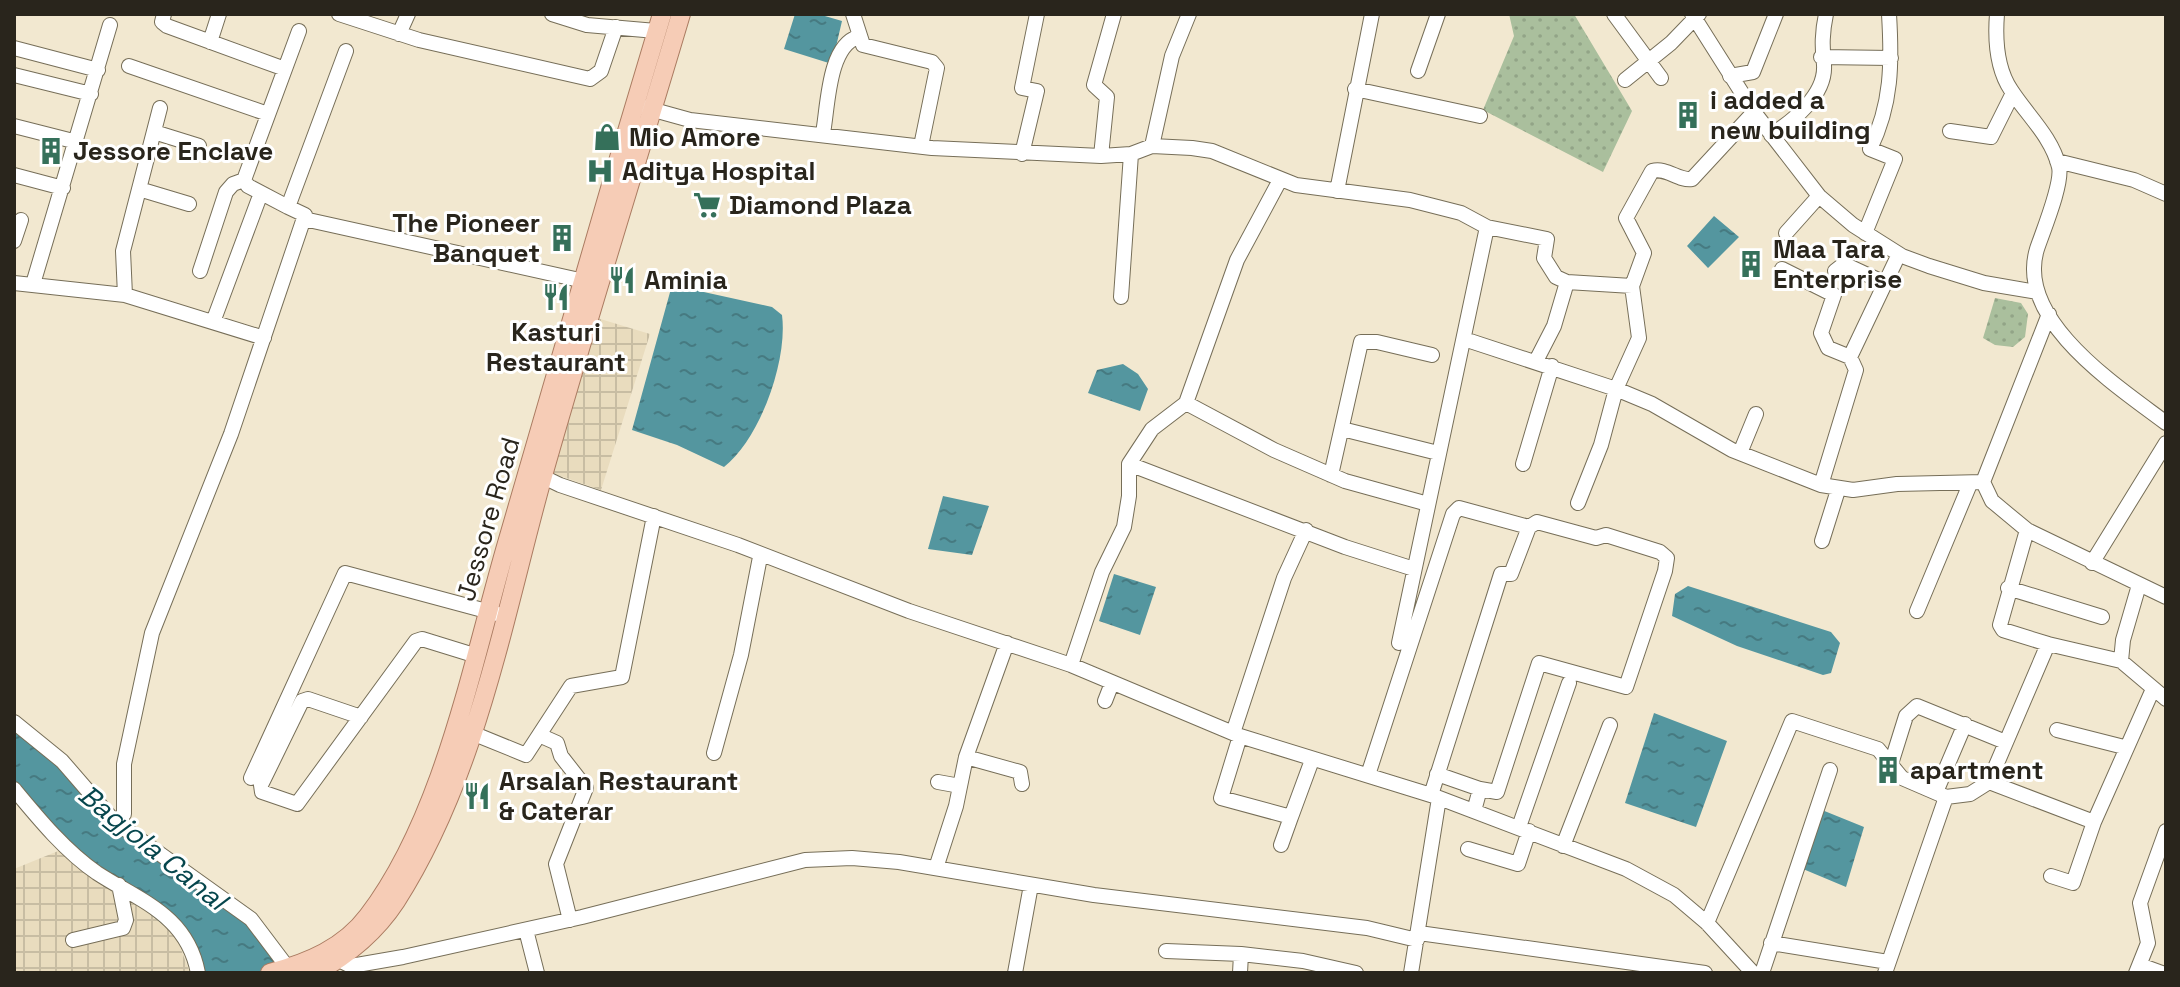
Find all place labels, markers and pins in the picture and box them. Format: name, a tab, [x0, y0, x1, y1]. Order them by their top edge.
place label: i added a new building	[1710, 83, 1871, 147]
building icon: i added a new building	[1673, 100, 1703, 130]
place label: Mio Amore	[629, 120, 760, 154]
shop icon: Mio Amore	[592, 122, 622, 152]
place label: Jessore Enclave	[73, 134, 273, 168]
building icon: Jessore Enclave	[36, 136, 66, 166]
place label: Aditya Hospital	[622, 154, 815, 188]
hospital icon: Aditya Hospital	[585, 156, 615, 186]
place label: Diamond Plaza	[729, 188, 912, 222]
supermarket icon: Diamond Plaza	[692, 190, 722, 220]
place label: The Pioneer Banquet	[392, 206, 540, 270]
building icon: The Pioneer Banquet	[547, 223, 577, 253]
place label: Maa Tara Enterprise	[1773, 232, 1902, 296]
building icon: Maa Tara Enterprise	[1736, 249, 1766, 279]
place label: Aminia	[644, 263, 728, 297]
restaurant icon: Aminia	[607, 265, 637, 295]
restaurant icon: Kasturi Restaurant	[541, 282, 571, 312]
place label: Kasturi Restaurant	[486, 315, 626, 379]
place label: apartment	[1910, 753, 2044, 787]
building icon: apartment	[1873, 755, 1903, 785]
place label: Arsalan Restaurant & Caterar	[499, 764, 738, 828]
restaurant icon: Arsalan Restaurant & Caterar	[462, 781, 492, 811]

